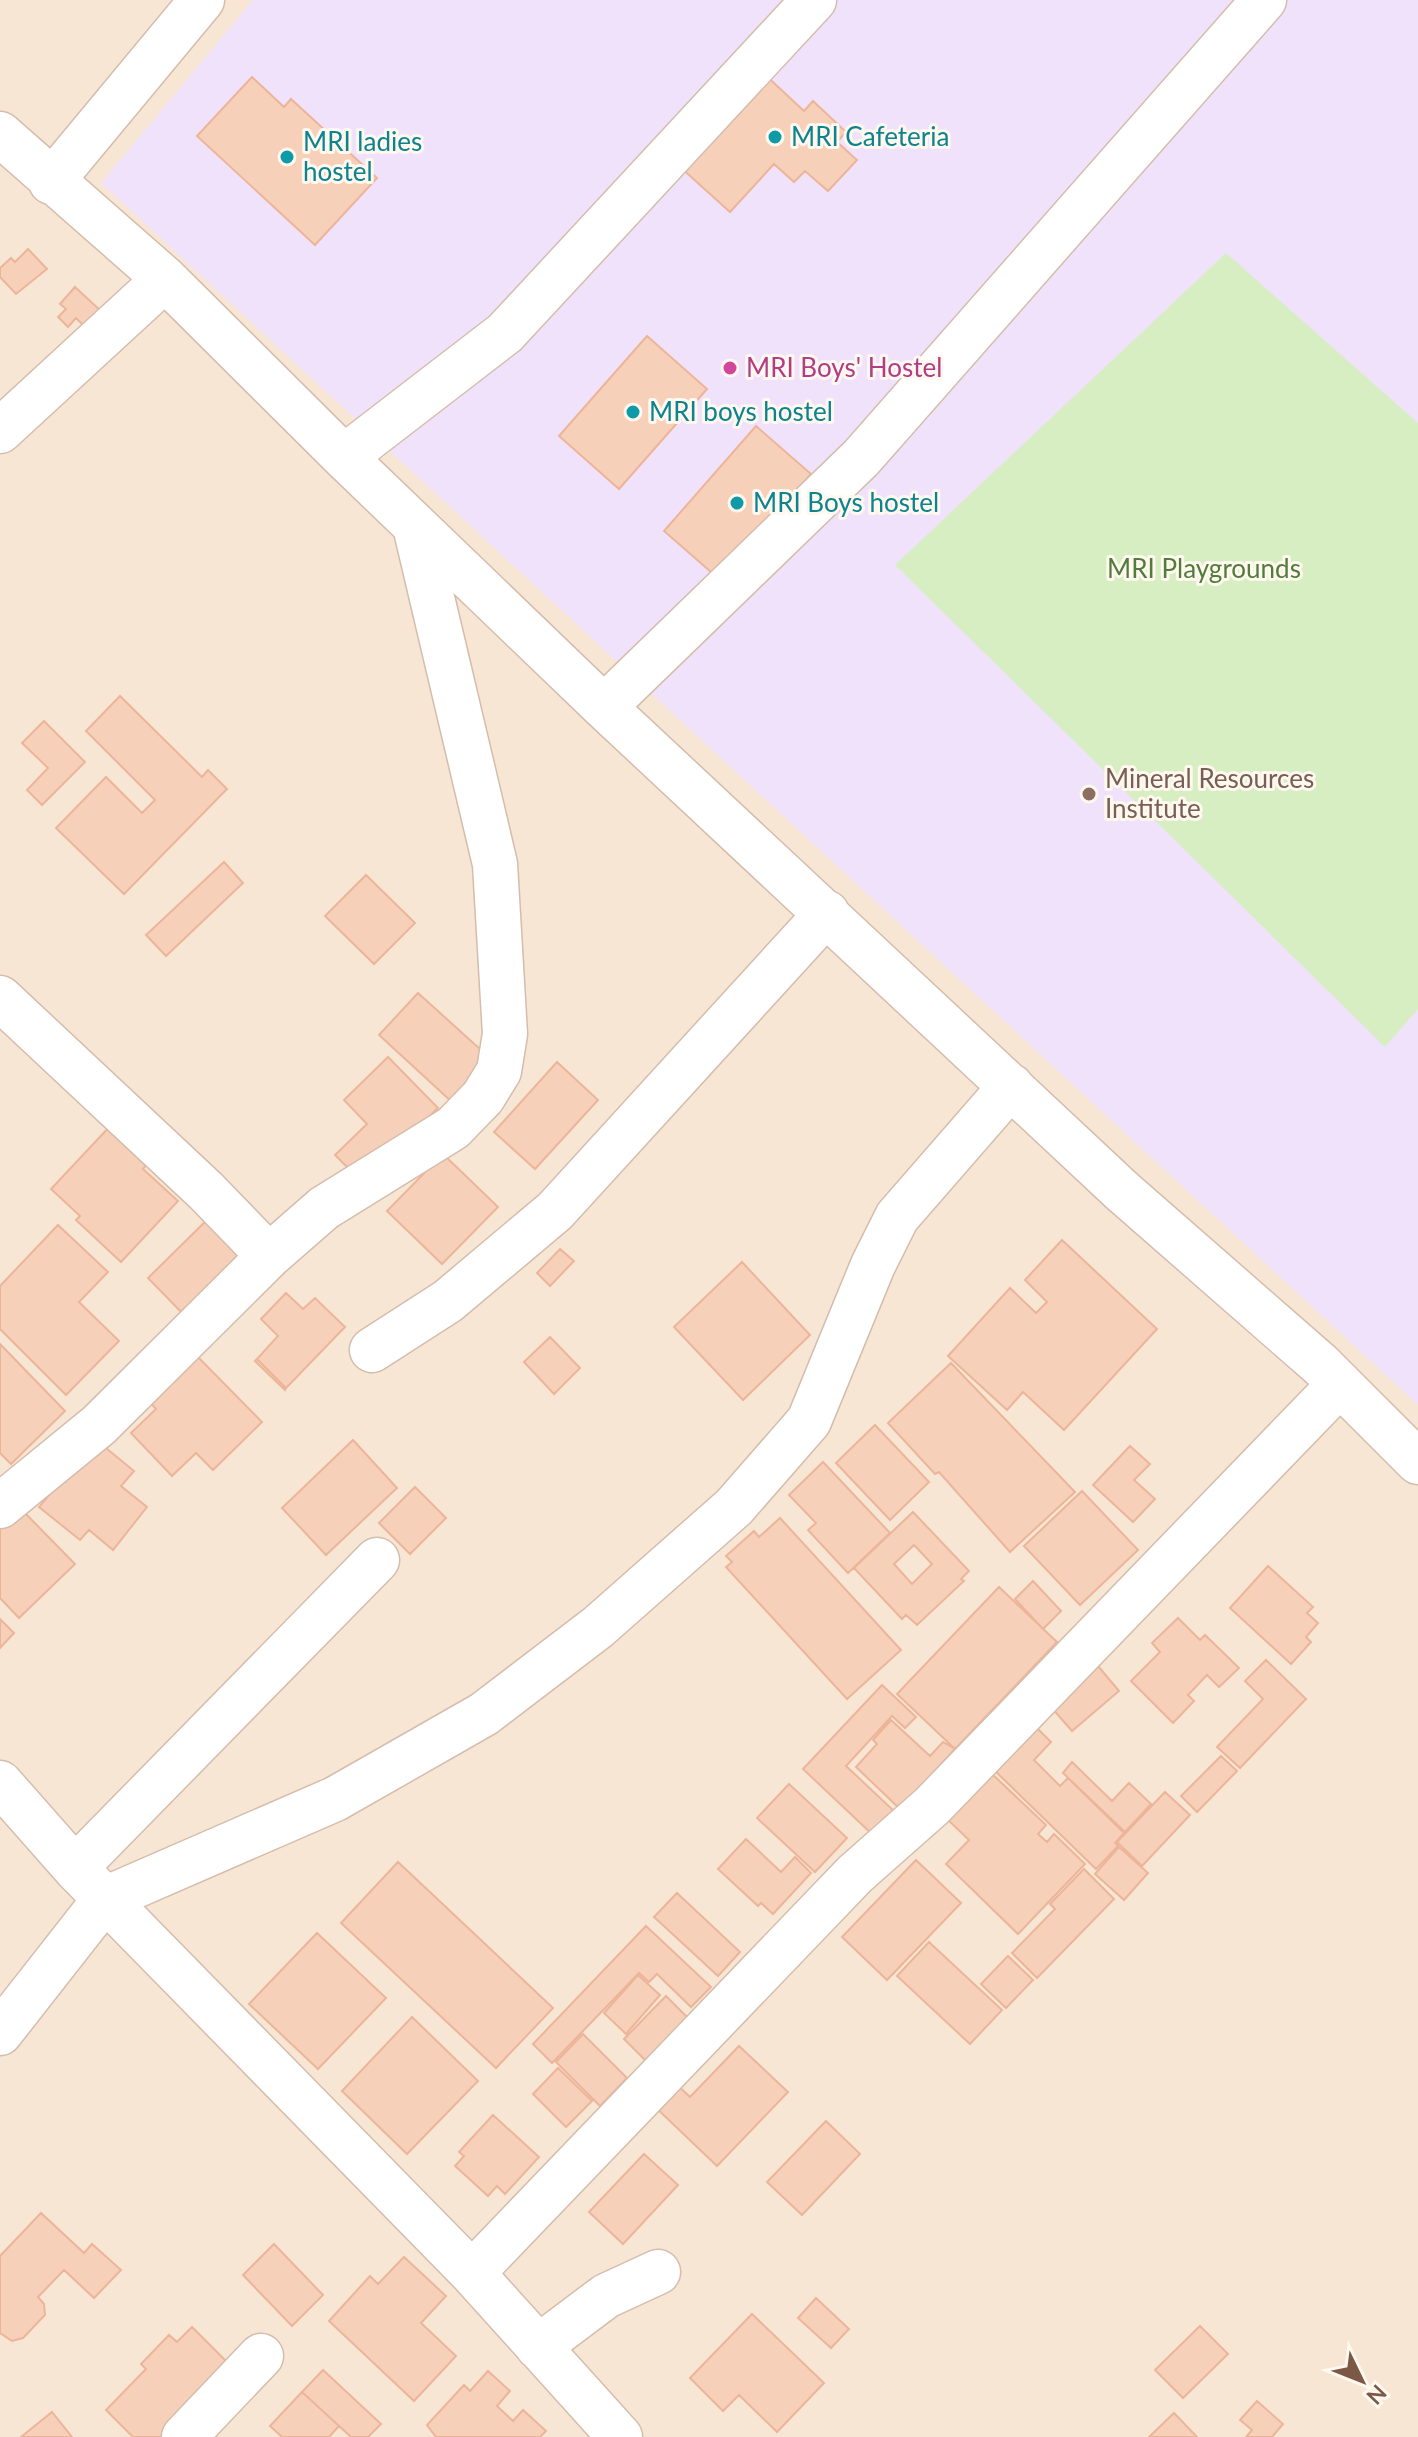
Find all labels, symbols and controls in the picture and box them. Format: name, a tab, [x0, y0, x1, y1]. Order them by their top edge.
place label: MRI Cafeteria	[791, 120, 949, 152]
place label: MRI ladies hostel	[303, 125, 422, 187]
marker: MRI Cafeteria	[766, 128, 784, 146]
marker: MRI ladies hostel	[278, 148, 296, 166]
place label: MRI Boys' Hostel	[746, 351, 942, 383]
marker: MRI Boys' Hostel	[721, 359, 739, 377]
place label: MRI boys hostel	[649, 395, 833, 427]
marker: MRI boys hostel	[624, 403, 642, 421]
place label: MRI Boys hostel	[753, 486, 939, 518]
marker: MRI Boys hostel	[728, 494, 746, 512]
park label: MRI Playgrounds	[1107, 552, 1301, 584]
place label: Mineral Resources Institute	[1105, 762, 1314, 824]
marker: Mineral Resources Institute	[1080, 785, 1098, 803]
north arrow	[1322, 2341, 1402, 2421]
text: N	[1361, 2380, 1393, 2410]

